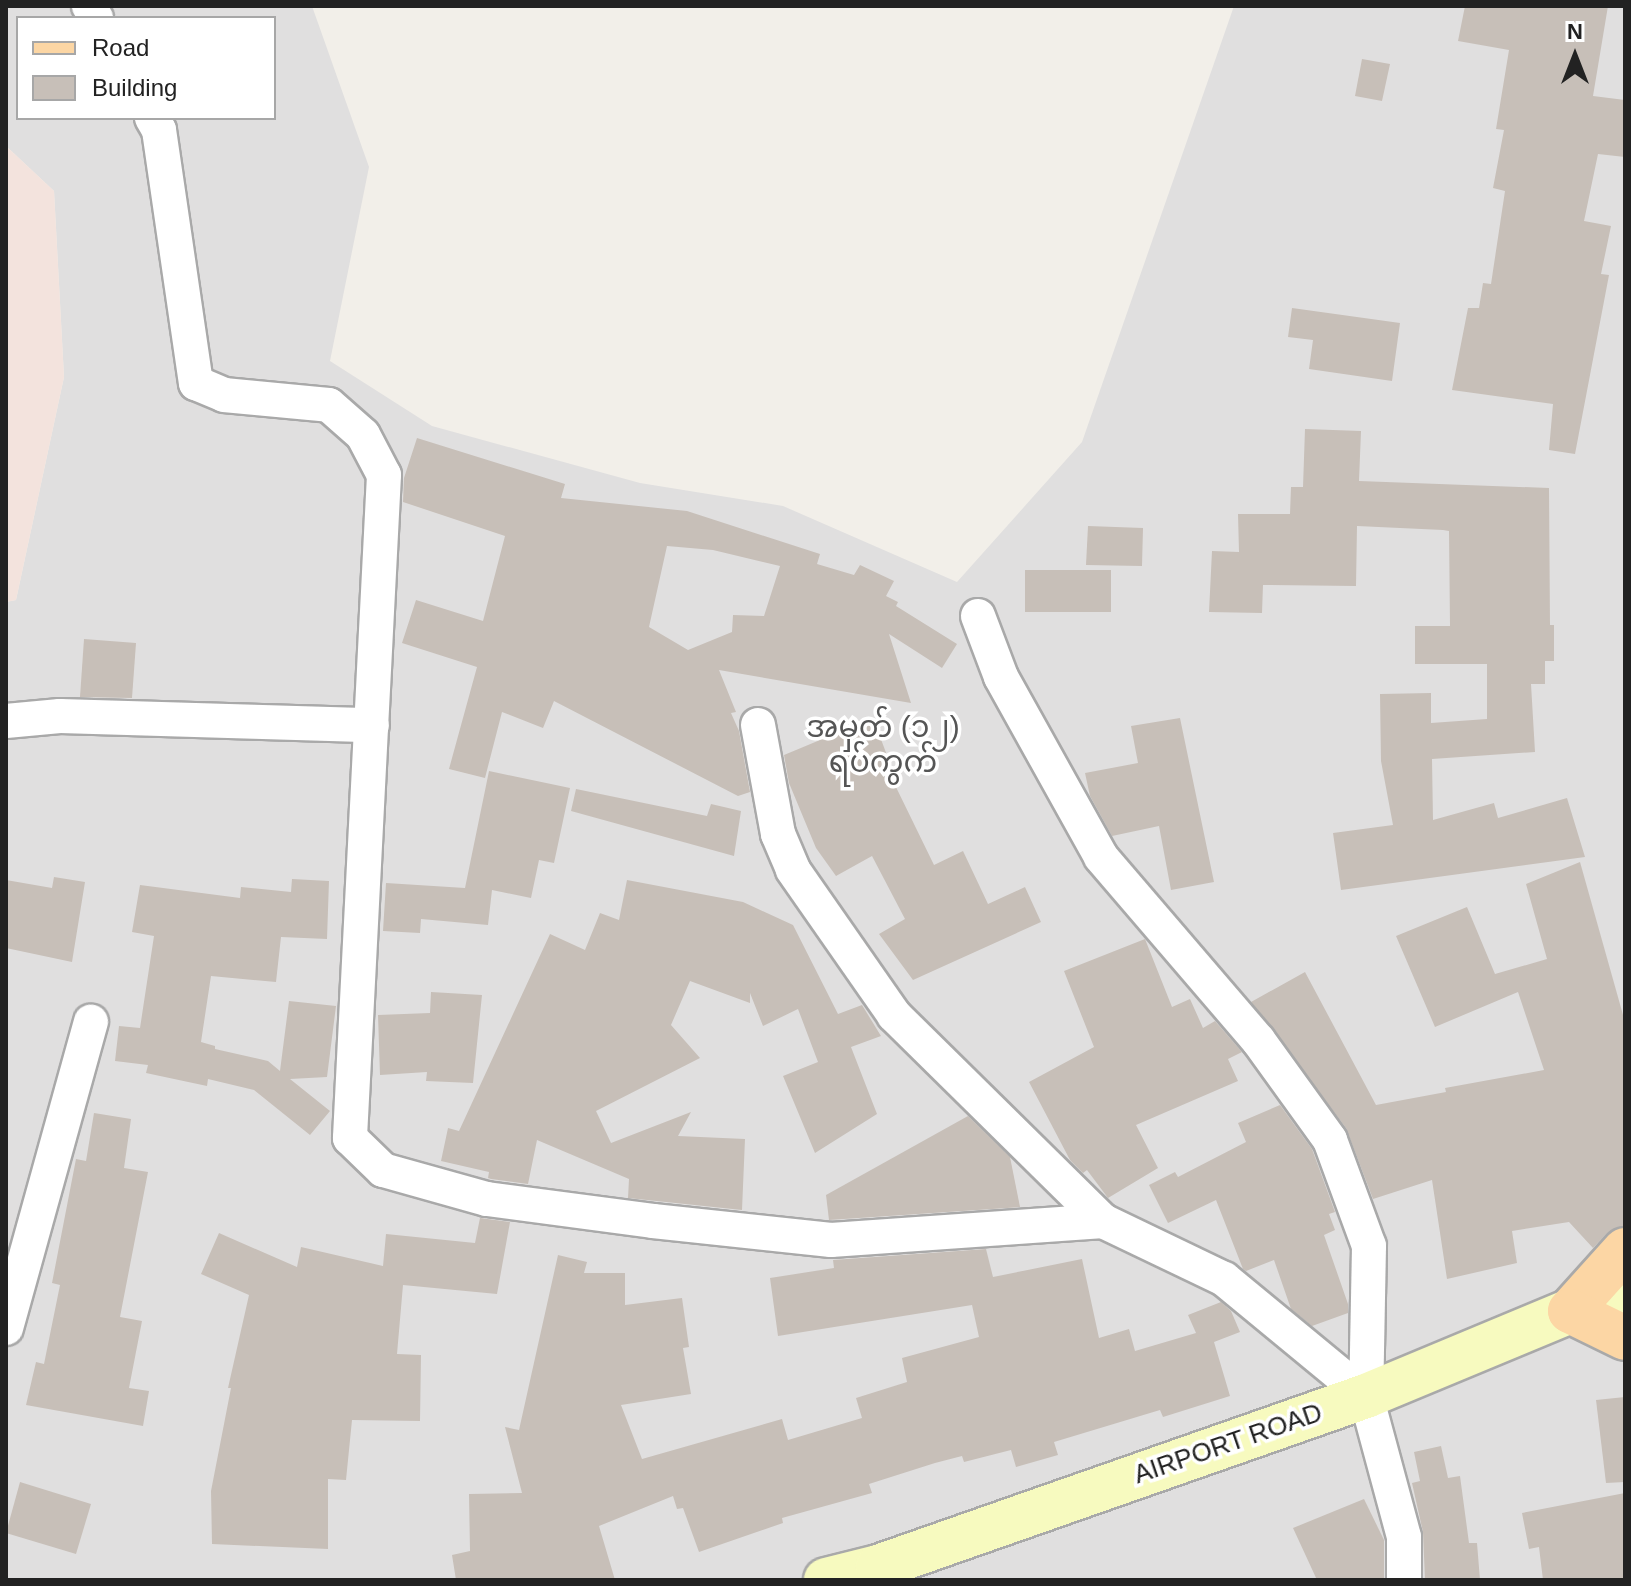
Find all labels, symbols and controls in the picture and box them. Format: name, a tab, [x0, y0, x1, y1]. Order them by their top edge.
legend	[16, 16, 276, 120]
north arrow	[1535, 16, 1615, 96]
text: N	[1567, 19, 1583, 44]
text: Road	[92, 34, 149, 61]
text: Building	[92, 74, 177, 101]
district label: အမှတ် (၁၂) ရပ်ကွက်	[806, 709, 960, 780]
street label: AIRPORT ROAD	[1130, 1397, 1326, 1491]

